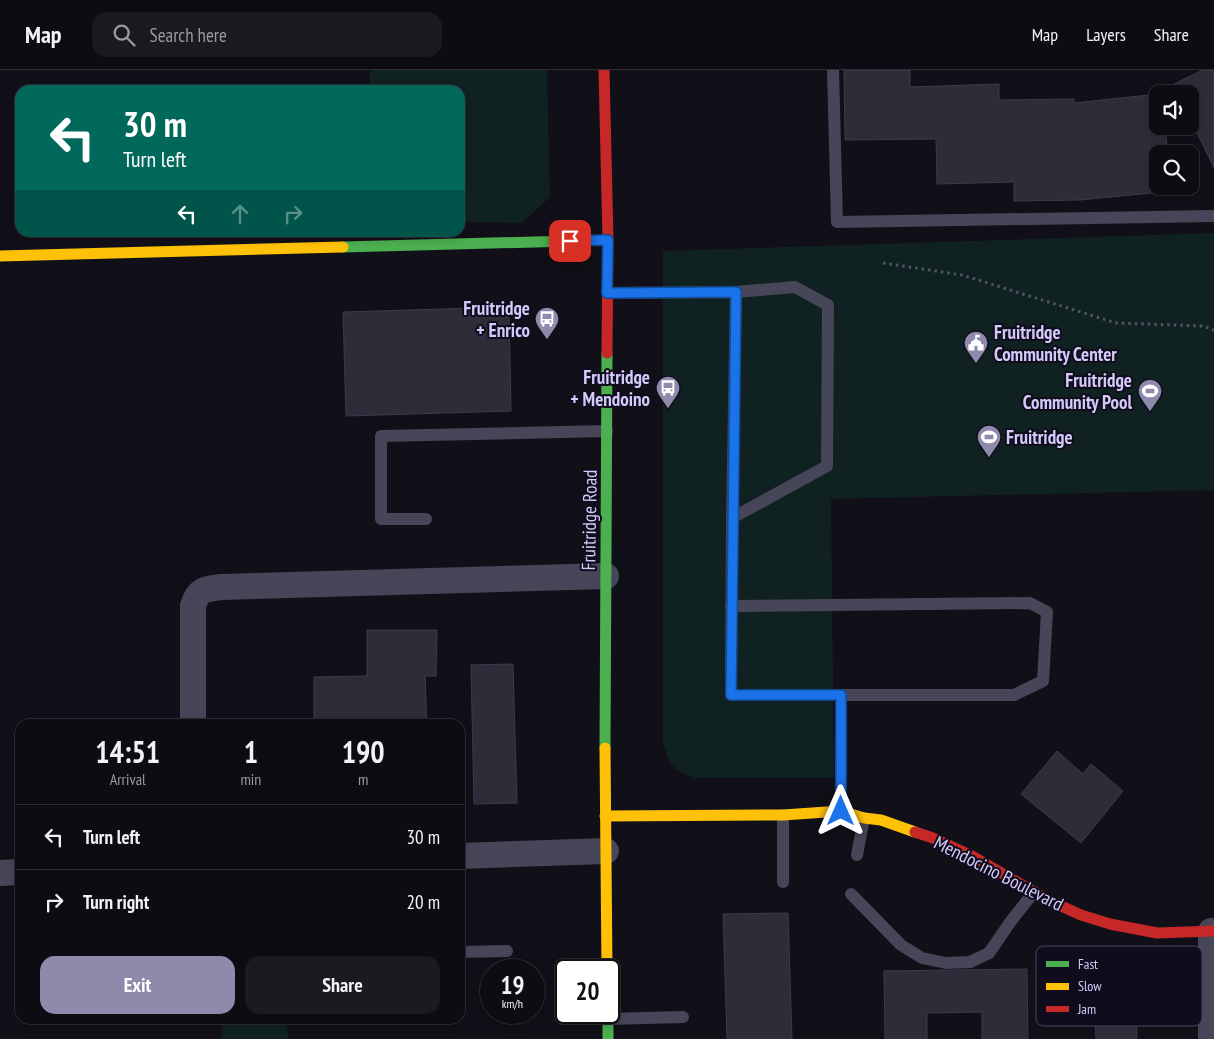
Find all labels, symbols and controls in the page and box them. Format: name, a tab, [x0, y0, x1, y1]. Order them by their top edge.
search box	[92, 12, 442, 57]
text: Map	[25, 19, 62, 50]
icon: search	[110, 21, 138, 49]
text: Search here	[150, 23, 227, 47]
text: Map	[1032, 23, 1058, 46]
text: Layers	[1086, 23, 1126, 46]
text: Share	[1154, 23, 1189, 46]
map controls	[1149, 85, 1199, 195]
button: sound	[1149, 85, 1199, 135]
text: 30 m	[123, 101, 187, 147]
icon: left	[40, 105, 105, 170]
text: Turn left	[123, 145, 187, 173]
button: search	[1149, 145, 1199, 195]
icon: left	[173, 200, 201, 228]
icon: ahead	[226, 200, 254, 228]
icon: right	[279, 200, 307, 228]
pin	[549, 220, 591, 262]
icon: arrive	[556, 227, 584, 255]
place label: Fruitridge + Enrico	[463, 296, 530, 342]
bus stop icon: Fruitridge + Enrico	[534, 306, 560, 340]
place label: Fruitridge Community Center	[994, 320, 1117, 366]
public building icon: Fruitridge Community Center	[963, 330, 989, 364]
place label: Fruitridge + Mendoino	[570, 365, 650, 411]
place label: Fruitridge Community Pool	[1023, 368, 1132, 414]
bus stop icon: Fruitridge + Mendoino	[655, 375, 681, 409]
sports icon: Fruitridge Community Pool	[1137, 378, 1163, 412]
sports icon: Fruitridge	[976, 424, 1002, 458]
place label: Fruitridge	[1006, 425, 1073, 449]
street label: Fruitridge Road	[576, 469, 602, 571]
text: 14:51	[95, 732, 160, 771]
text: 1	[244, 732, 258, 771]
text: 190	[342, 732, 385, 771]
text: Arrival	[110, 769, 146, 789]
text: min	[240, 769, 261, 789]
text: m	[358, 769, 368, 789]
position arrow	[814, 784, 866, 836]
icon: left	[40, 823, 68, 851]
text: Turn left	[83, 825, 140, 849]
text: 30 m	[407, 825, 440, 849]
street label: Mendocino Boulevard	[930, 830, 1068, 916]
icon: right	[40, 888, 68, 916]
text: Turn right	[83, 890, 149, 914]
text: 20 m	[407, 890, 440, 914]
legend	[1036, 946, 1202, 1026]
text: Fast	[1078, 955, 1098, 973]
button: Exit	[40, 956, 235, 1014]
button: Share	[245, 956, 440, 1014]
speed limit sign: 20	[555, 959, 620, 1024]
text: 19	[501, 969, 524, 1001]
text: Slow	[1078, 977, 1102, 995]
text: km/h	[502, 996, 523, 1011]
text: Jam	[1077, 1000, 1096, 1018]

